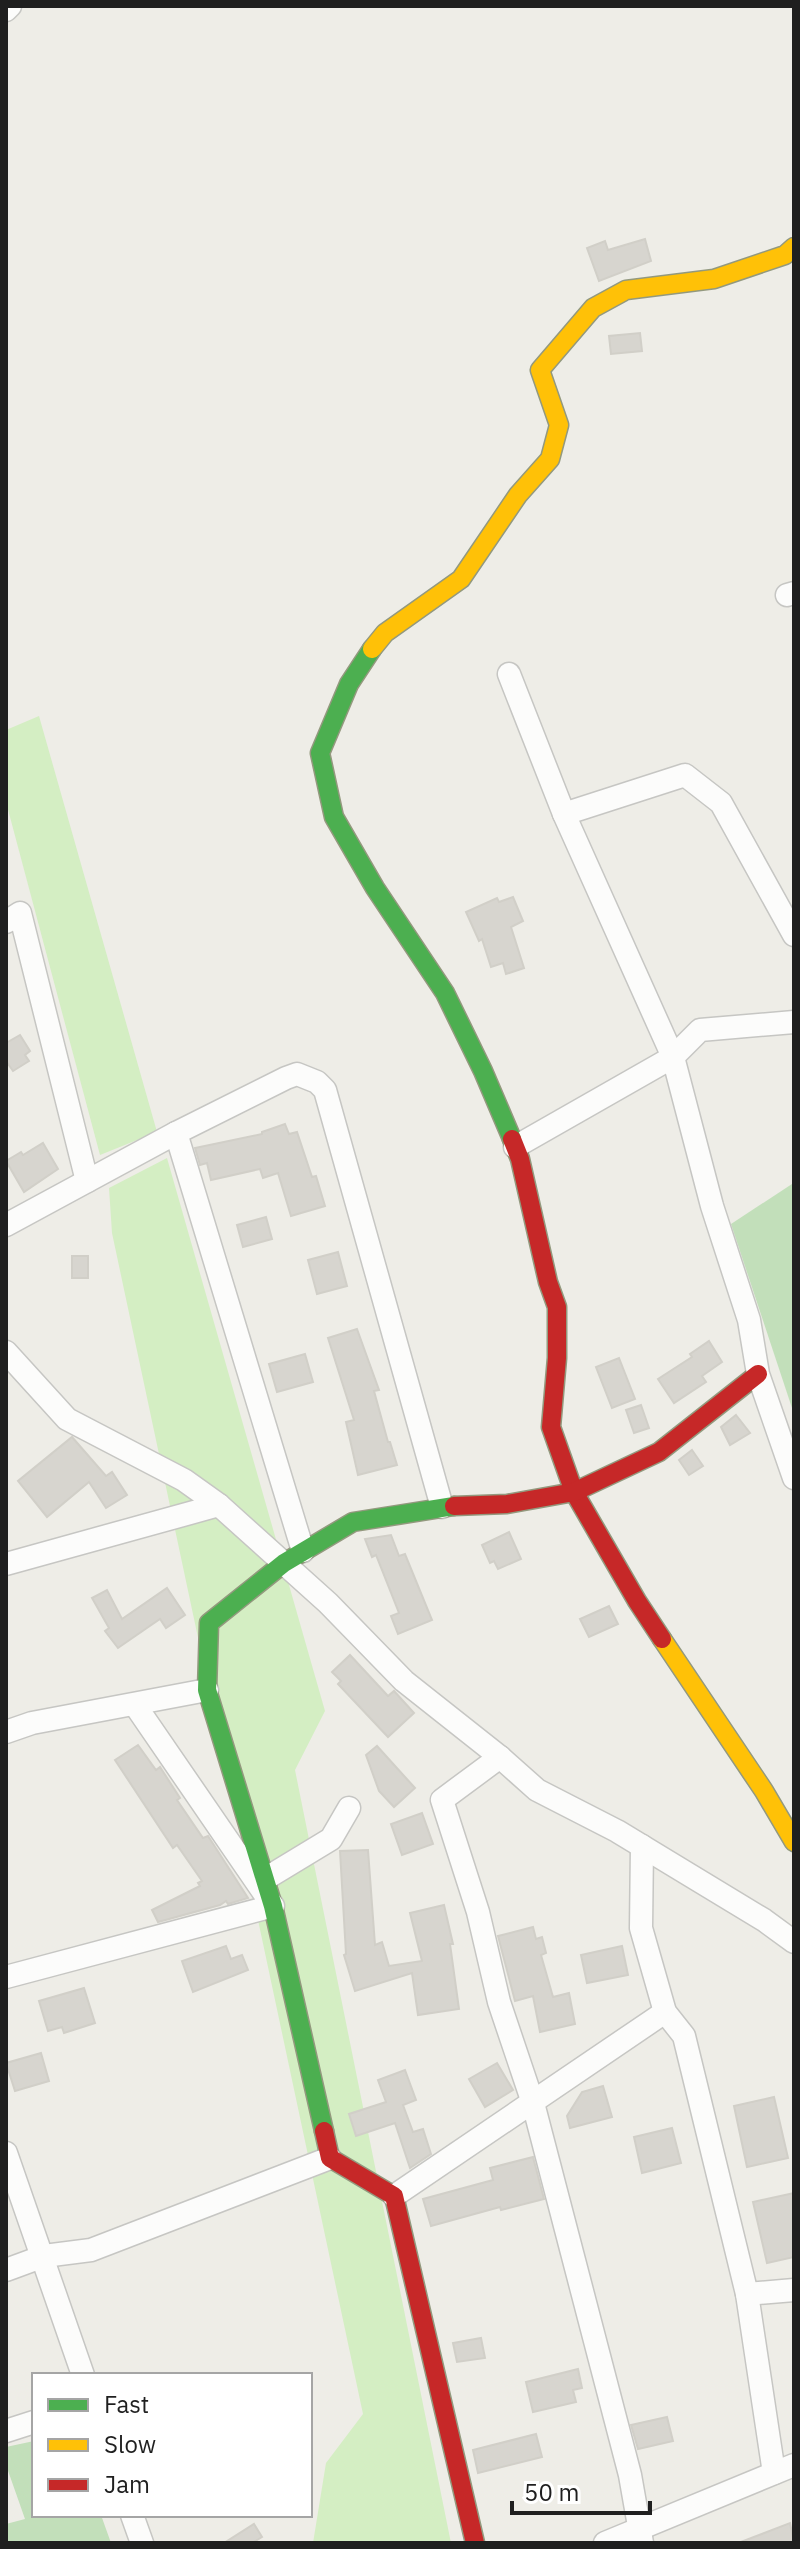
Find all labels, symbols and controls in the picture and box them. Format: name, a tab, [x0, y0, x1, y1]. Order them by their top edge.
legend	[32, 2373, 312, 2517]
text: Fast	[104, 2388, 149, 2420]
text: Slow	[104, 2428, 156, 2460]
scale bar	[512, 2465, 650, 2515]
text: Jam	[104, 2468, 150, 2500]
text: 50 m	[524, 2476, 579, 2508]

